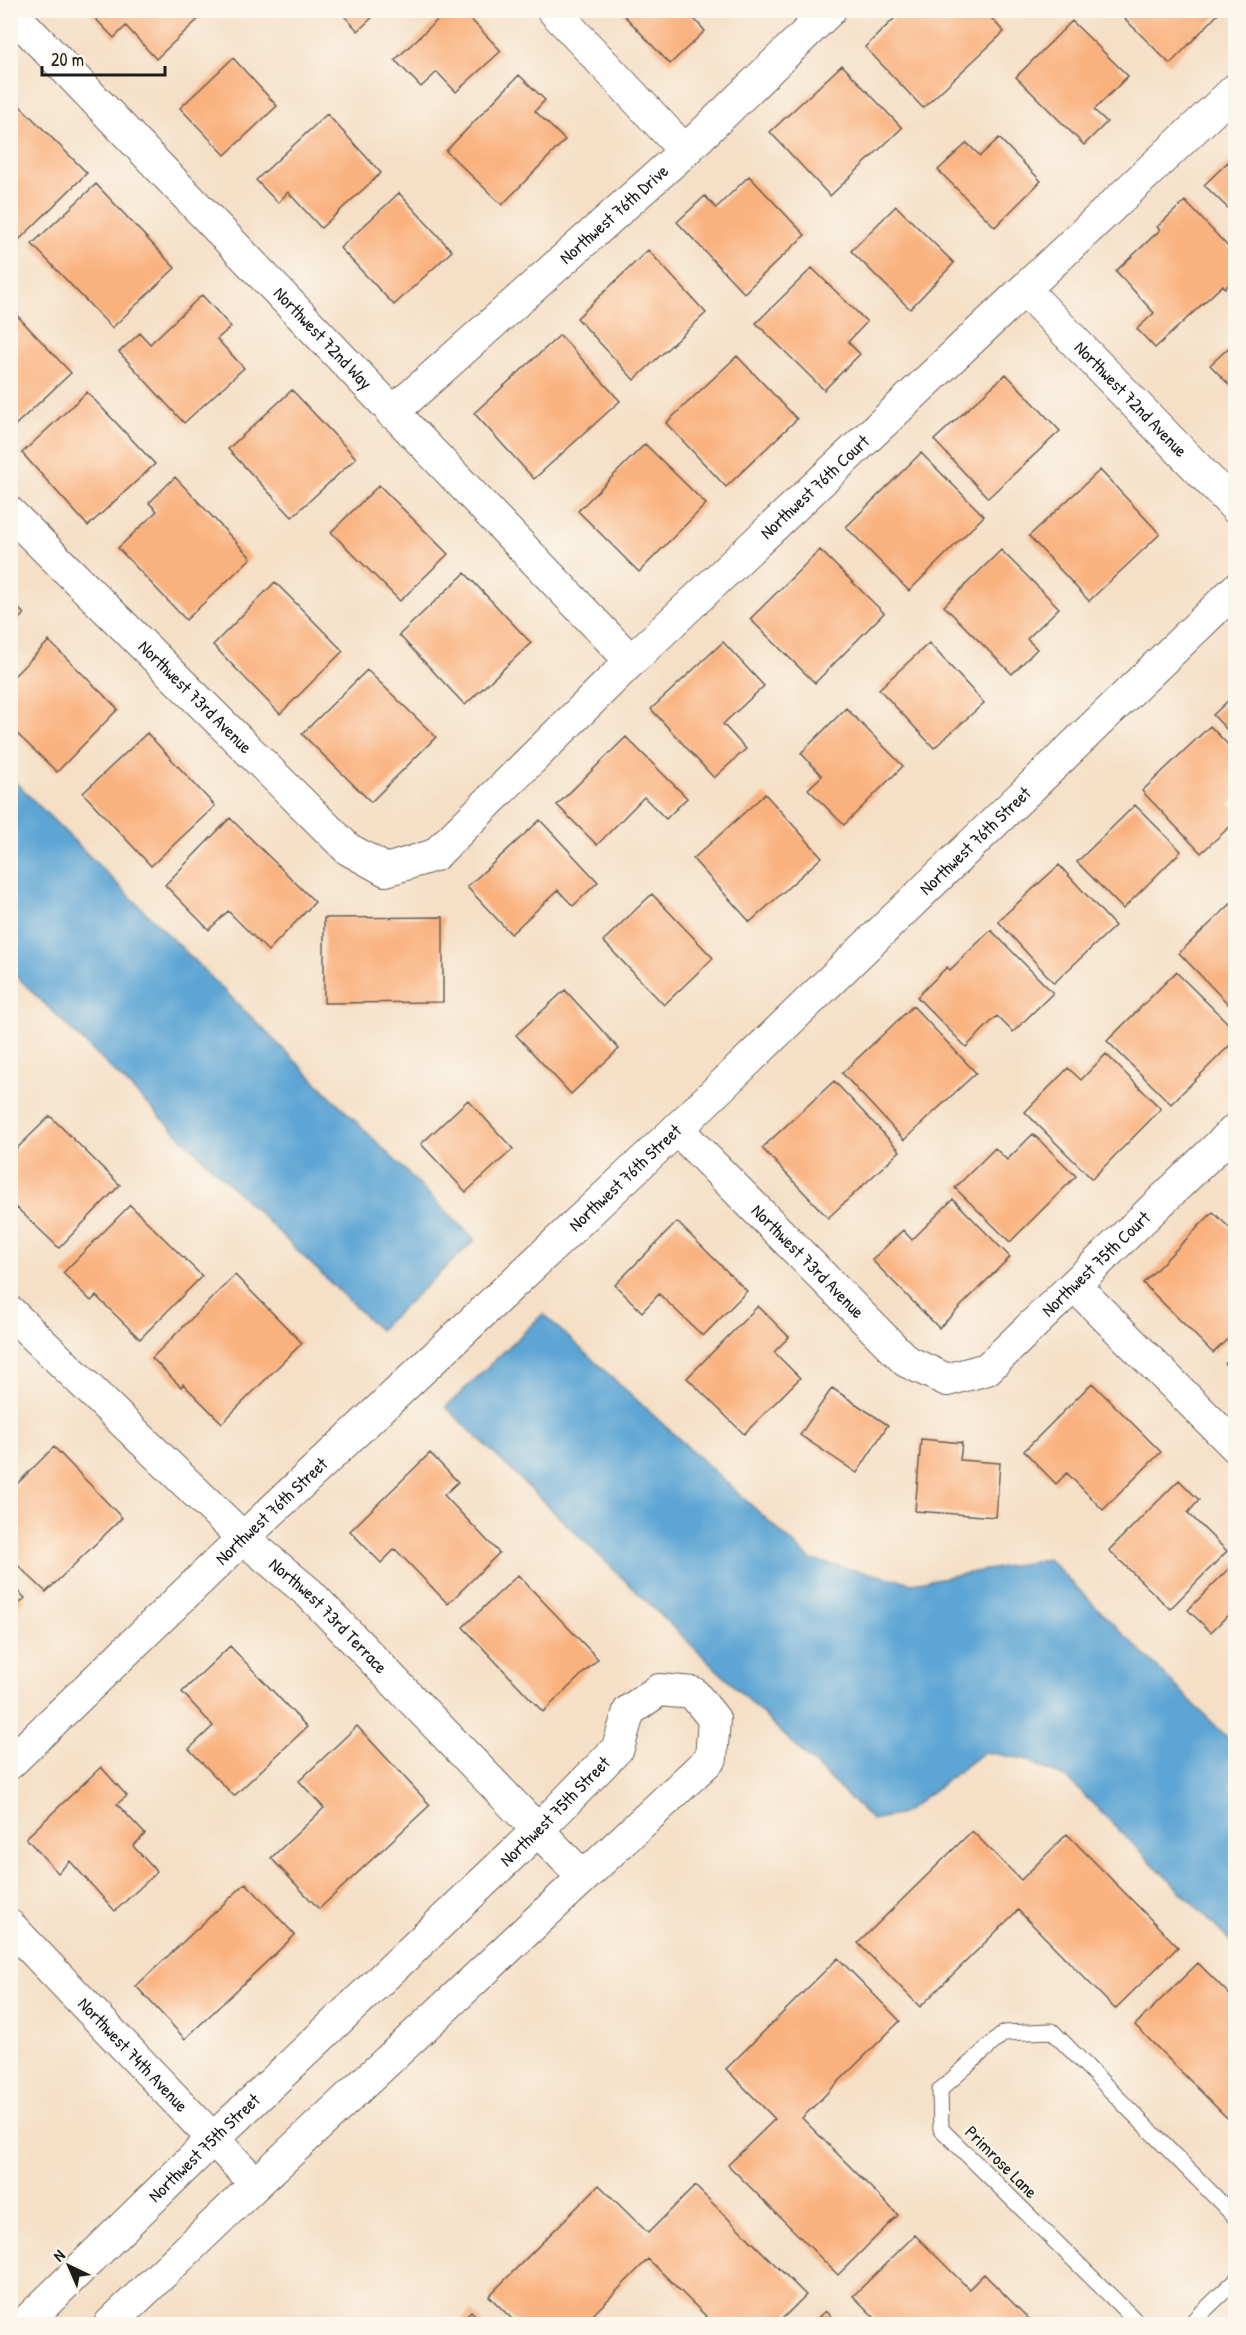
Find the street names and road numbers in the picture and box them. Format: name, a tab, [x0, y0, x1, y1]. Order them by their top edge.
street label: Northwest 76th Drive	[554, 159, 674, 269]
street label: Northwest 72nd Way	[268, 281, 378, 395]
street label: Northwest 72nd Avenue	[1069, 335, 1193, 462]
street label: Northwest 76th Court	[754, 428, 875, 545]
street label: Northwest 73rd Avenue	[133, 635, 258, 759]
street label: Northwest 76th Street	[914, 780, 1037, 900]
street label: Northwest 76th Street	[563, 1118, 687, 1237]
street label: Northwest 73rd Avenue	[746, 1198, 870, 1324]
street label: Northwest 75th Court	[1036, 1205, 1156, 1322]
street label: Northwest 76th Street	[209, 1451, 334, 1570]
street label: Northwest 73rd Terrace	[264, 1552, 393, 1679]
street label: Northwest 75th Street	[494, 1750, 616, 1872]
street label: Northwest 74th Avenue	[73, 1992, 194, 2117]
street label: Northwest 75th Street	[143, 2087, 266, 2208]
street label: Primrose Lane	[960, 2120, 1043, 2203]

